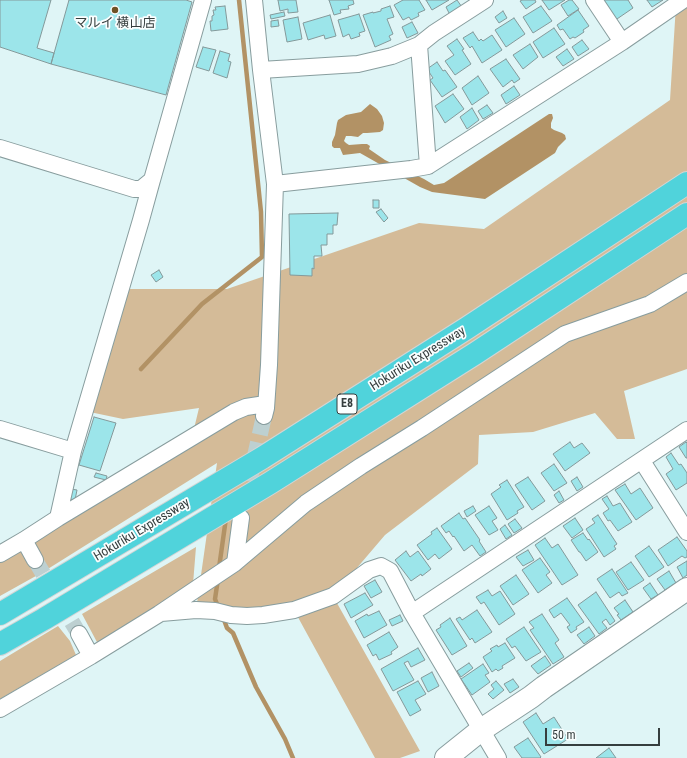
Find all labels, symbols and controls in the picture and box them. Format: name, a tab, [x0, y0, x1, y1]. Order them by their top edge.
marker: マルイ 横山店	[110, 5, 120, 15]
place label: マルイ 横山店	[75, 16, 155, 32]
street label: Hokuriku Expressway	[368, 323, 468, 395]
road number: E8	[337, 394, 357, 414]
street label: Hokuriku Expressway	[91, 495, 193, 565]
scale bar	[547, 720, 662, 746]
text: 50 m	[552, 728, 576, 742]

